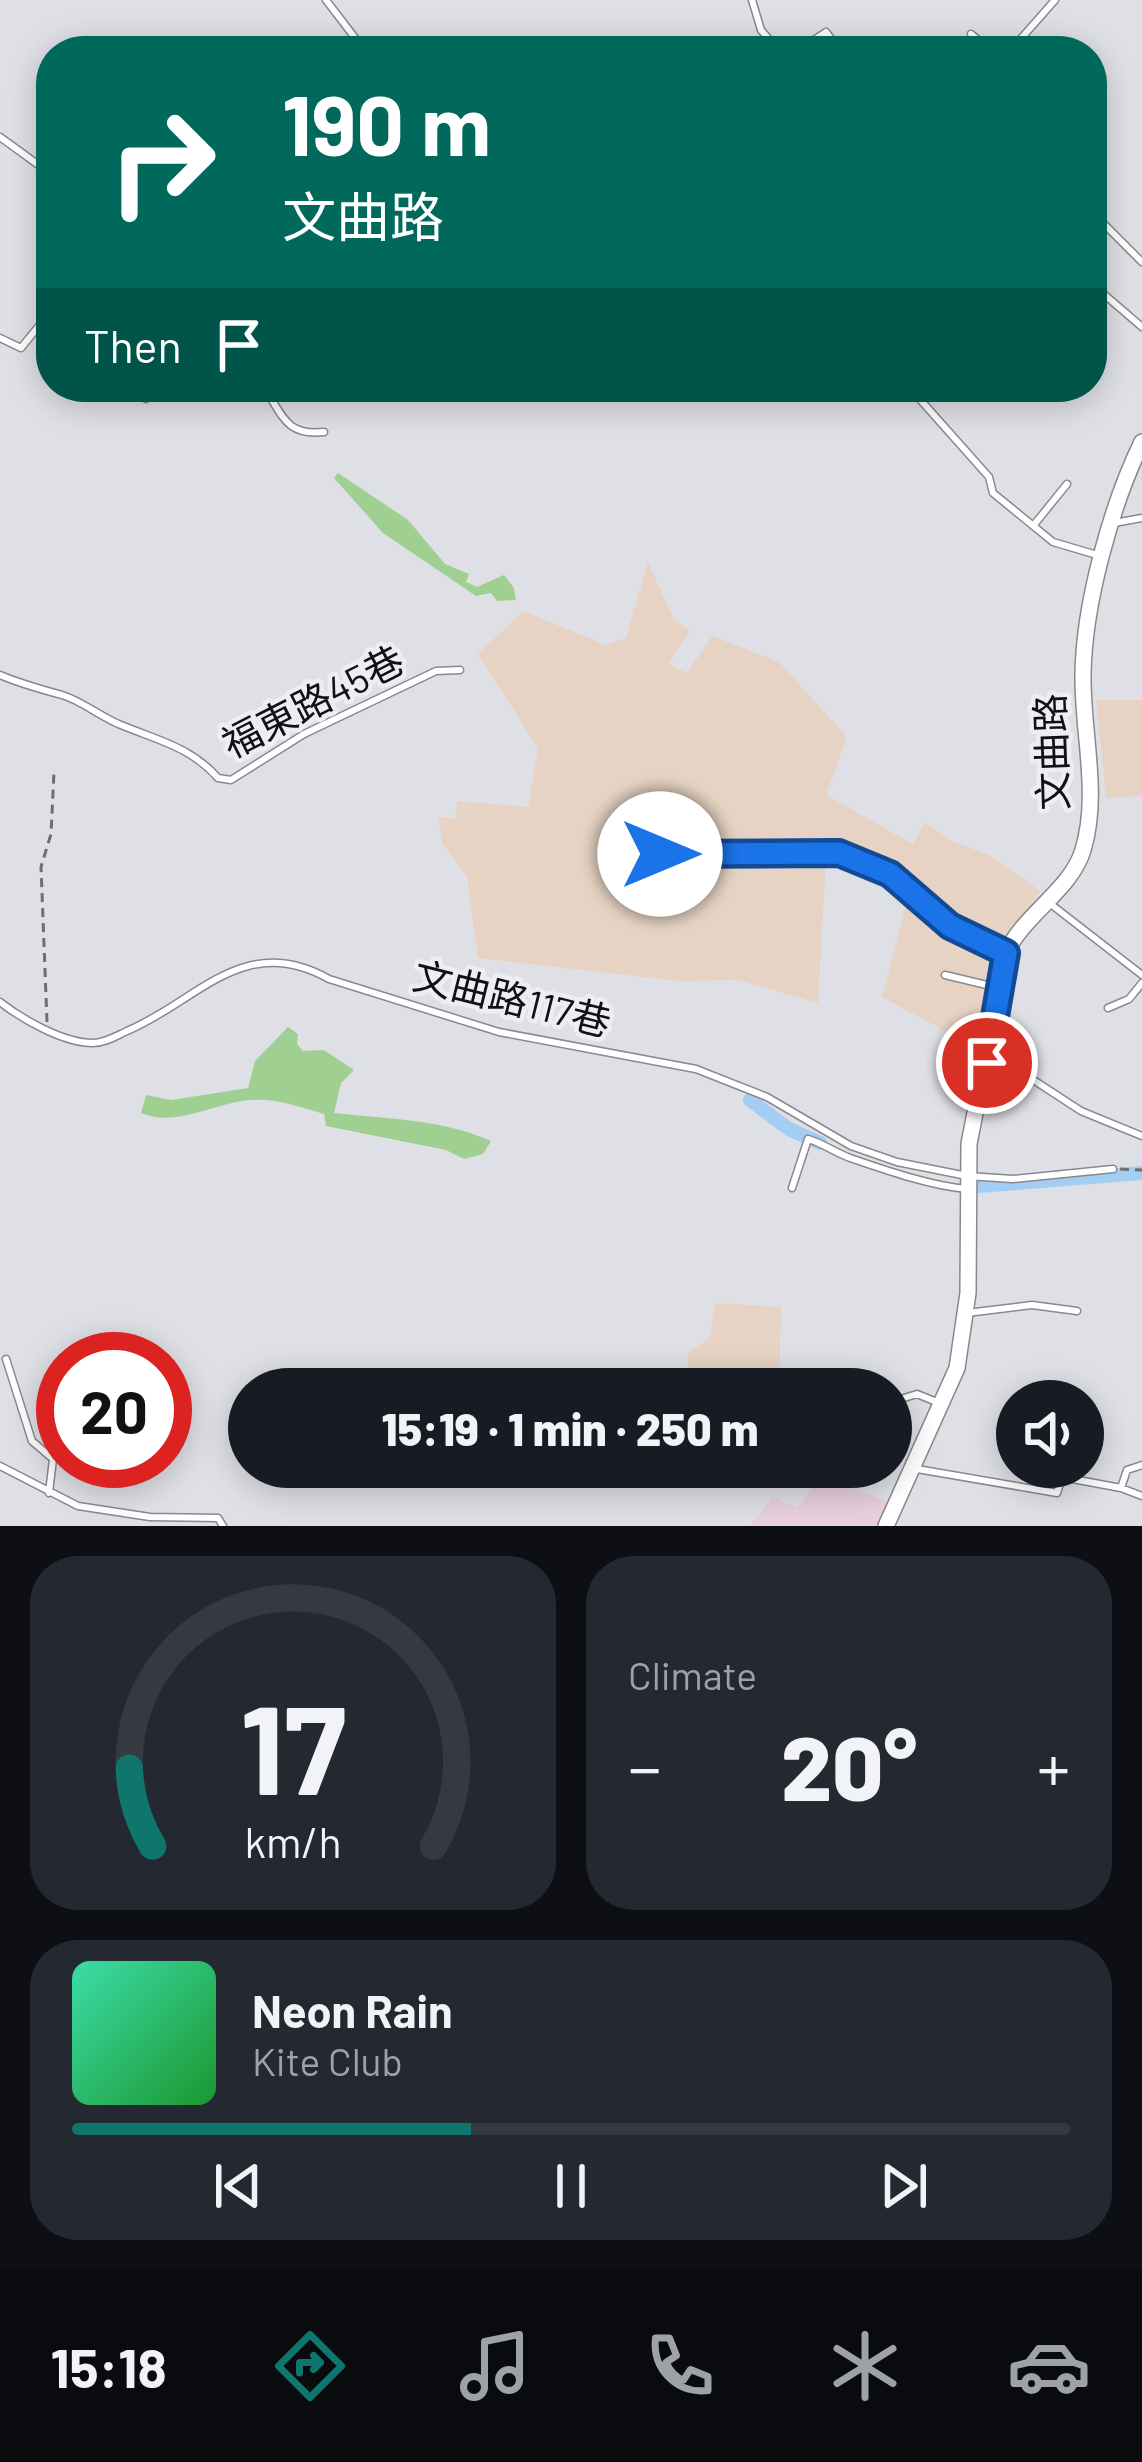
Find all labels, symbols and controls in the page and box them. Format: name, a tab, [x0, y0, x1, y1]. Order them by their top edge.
text: 190 m	[282, 72, 491, 173]
icon: right	[84, 84, 240, 240]
text: 文曲路	[282, 183, 444, 248]
icon: arrive	[206, 312, 272, 378]
text: Then	[84, 318, 182, 372]
street label: 福東路45巷	[214, 635, 411, 766]
street label: 文曲路	[1025, 693, 1076, 811]
position arrow	[597, 791, 723, 917]
street label: 文曲路117巷	[409, 950, 616, 1045]
pin	[936, 1012, 1038, 1114]
icon: arrive	[954, 1030, 1020, 1096]
speed limit sign: 20	[36, 1332, 192, 1488]
map controls	[996, 1380, 1104, 1488]
button: sound	[996, 1380, 1104, 1488]
text: 15:19 · 1 min · 250 m	[382, 1401, 758, 1455]
text: Climate	[628, 1651, 757, 1698]
text: 17	[240, 1670, 346, 1820]
text: 20°	[781, 1711, 917, 1819]
text: −	[628, 1726, 661, 1805]
text: +	[1037, 1726, 1070, 1805]
text: km/h	[244, 1815, 342, 1867]
text: Neon Rain	[252, 1983, 453, 2037]
text: Kite Club	[252, 2037, 403, 2084]
icon: previous	[205, 2153, 271, 2219]
icon: pause	[538, 2153, 604, 2219]
icon: next	[871, 2153, 937, 2219]
icon: directions	[268, 2324, 352, 2408]
icon: music	[453, 2324, 537, 2408]
icon: phone	[638, 2324, 722, 2408]
icon: climate	[823, 2324, 907, 2408]
icon: car	[1007, 2324, 1091, 2408]
text: 15:18	[50, 2334, 167, 2399]

